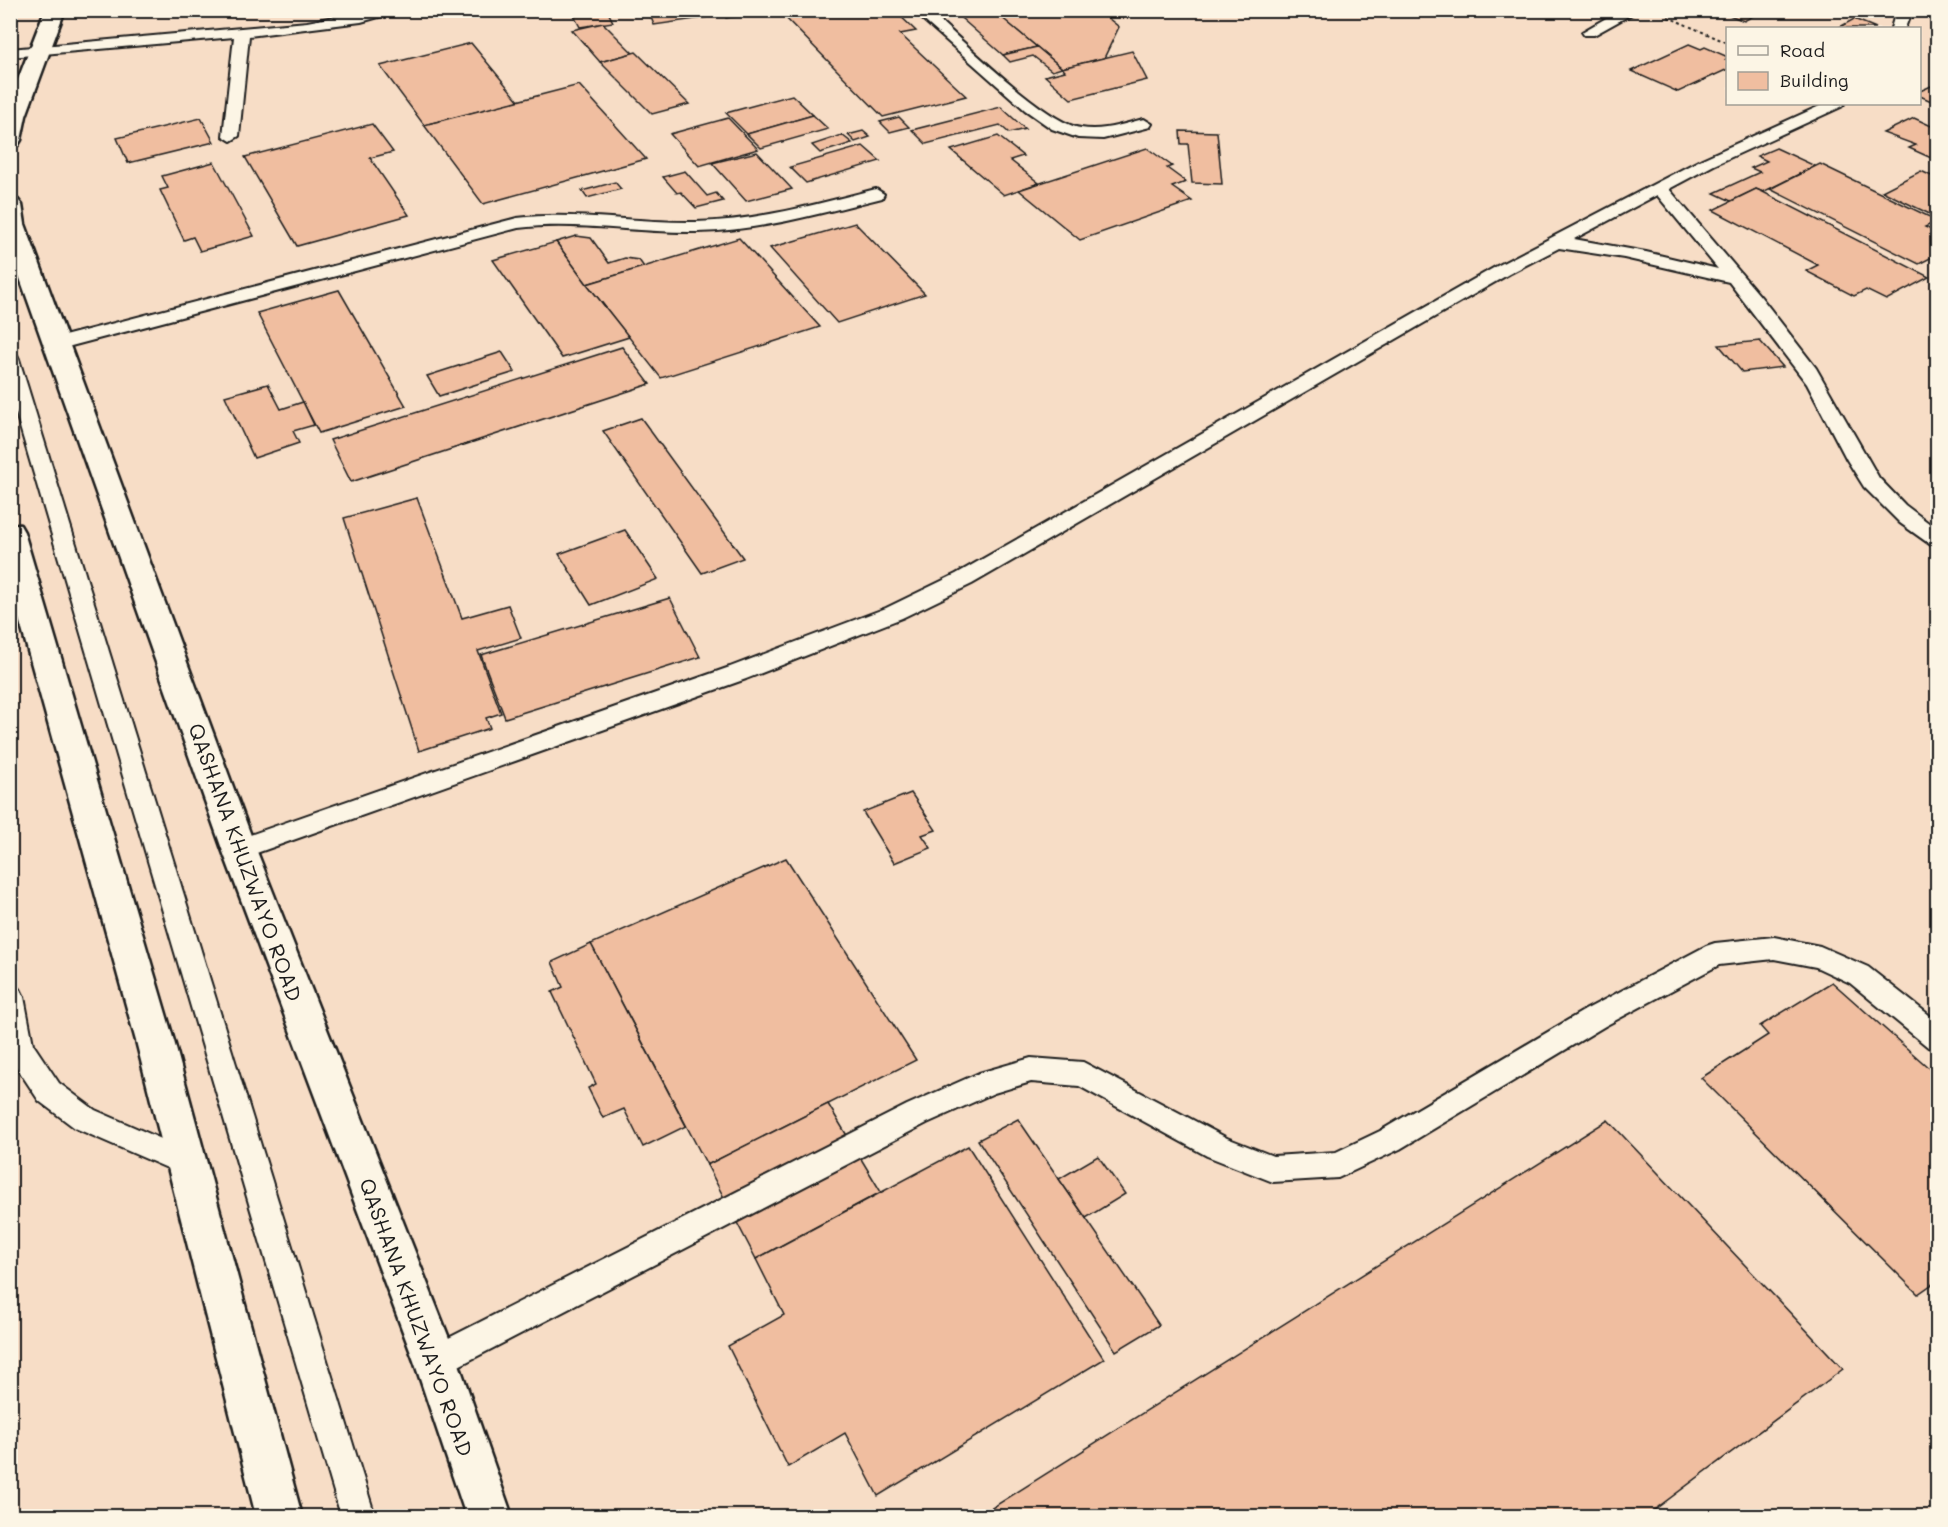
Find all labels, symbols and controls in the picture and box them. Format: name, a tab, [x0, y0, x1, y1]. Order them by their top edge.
legend	[1726, 27, 1921, 105]
text: Road	[1780, 38, 1825, 62]
text: Building	[1780, 68, 1848, 92]
street label: QASHANA KHUZWAYO ROAD	[183, 719, 309, 1005]
street label: QASHANA KHUZWAYO ROAD	[354, 1174, 480, 1460]

